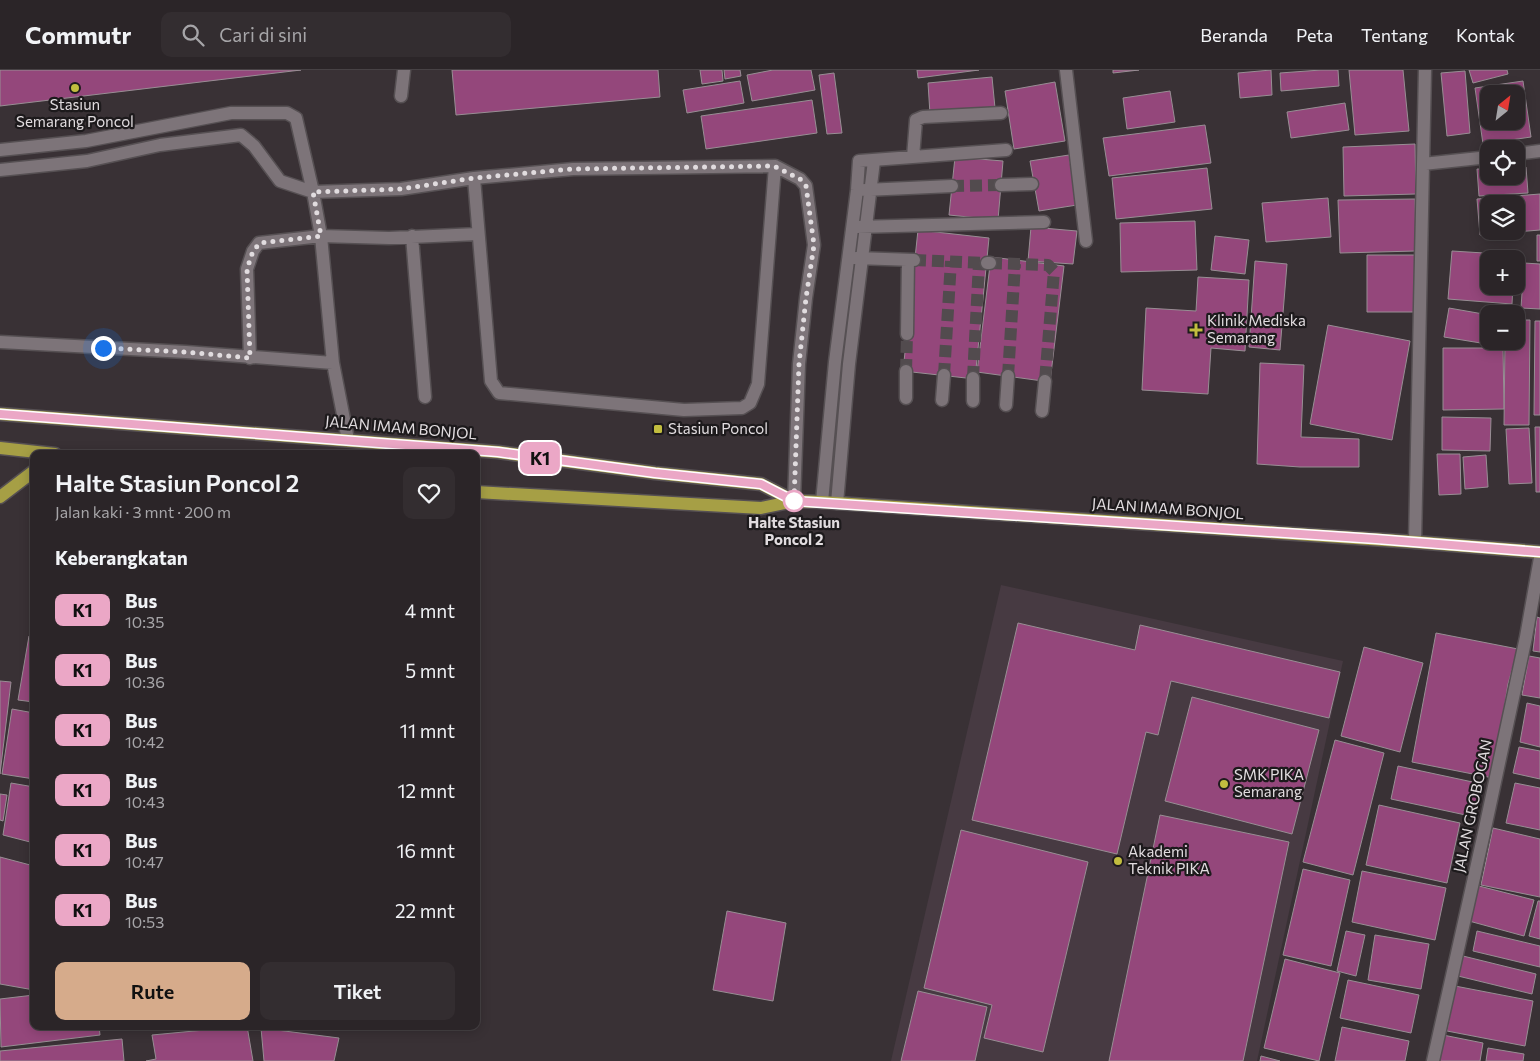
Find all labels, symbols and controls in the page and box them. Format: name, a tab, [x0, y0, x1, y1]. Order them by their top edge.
search box	[161, 12, 511, 57]
text: Commutr	[25, 20, 131, 49]
icon: search	[179, 21, 207, 49]
text: Cari di sini	[219, 23, 307, 46]
text: Beranda	[1200, 24, 1268, 46]
text: Peta	[1296, 24, 1333, 46]
text: Tentang	[1361, 24, 1428, 46]
text: Kontak	[1456, 24, 1515, 46]
marker: Stasiun Semarang Poncol	[69, 82, 81, 94]
north arrow	[1480, 85, 1525, 130]
map controls	[1480, 85, 1525, 350]
place label: Stasiun Semarang Poncol	[16, 95, 134, 130]
button: locate	[1480, 140, 1525, 185]
button: layers	[1480, 195, 1525, 240]
button: +	[1480, 250, 1525, 295]
button: −	[1480, 305, 1525, 350]
place label: Klinik Mediska Semarang	[1207, 311, 1306, 346]
marker: Klinik Mediska Semarang	[1189, 323, 1203, 337]
your location	[91, 336, 116, 361]
street label: JALAN IMAM BONJOL	[324, 411, 478, 443]
place label: Stasiun Poncol	[668, 419, 768, 437]
marker: Stasiun Poncol	[652, 423, 664, 435]
line badge: K1	[518, 442, 562, 474]
text: K1	[530, 447, 550, 469]
button: heart	[403, 467, 455, 519]
text: Halte Stasiun Poncol 2	[55, 468, 299, 497]
marker: Halte Stasiun Poncol 2	[783, 490, 805, 512]
street label: JALAN IMAM BONJOL	[1091, 494, 1245, 522]
text: Jalan kaki · 3 mnt · 200 m	[55, 502, 231, 521]
place label: Halte Stasiun Poncol 2	[748, 513, 840, 548]
text: Keberangkatan	[55, 546, 188, 569]
text: Bus	[125, 589, 157, 612]
text: K1	[72, 599, 93, 621]
text: 4 mnt	[405, 599, 455, 622]
text: 10:35	[125, 612, 164, 631]
text: Bus	[125, 649, 157, 672]
text: K1	[72, 659, 93, 681]
text: 5 mnt	[405, 659, 455, 682]
text: 10:36	[125, 672, 165, 691]
text: Bus	[125, 709, 157, 732]
text: K1	[72, 719, 93, 741]
text: 11 mnt	[400, 719, 455, 742]
text: 10:42	[125, 732, 164, 751]
street label: JALAN GROBOGAN	[1449, 738, 1495, 874]
place label: SMK PIKA Semarang	[1234, 765, 1304, 800]
text: Bus	[125, 769, 157, 792]
marker: SMK PIKA Semarang	[1218, 778, 1230, 790]
text: K1	[72, 779, 93, 801]
text: 12 mnt	[397, 779, 455, 802]
text: 10:43	[125, 792, 165, 811]
text: Bus	[125, 829, 157, 852]
text: K1	[72, 839, 93, 861]
text: 16 mnt	[396, 839, 455, 862]
place label: Akademi Teknik PIKA	[1128, 842, 1210, 877]
text: 10:47	[125, 852, 164, 871]
marker: Akademi Teknik PIKA	[1112, 855, 1124, 867]
text: Bus	[125, 889, 157, 912]
text: K1	[72, 899, 93, 921]
text: 22 mnt	[395, 899, 455, 922]
text: 10:53	[125, 912, 164, 931]
button: Rute	[55, 962, 250, 1020]
button: Tiket	[260, 962, 455, 1020]

